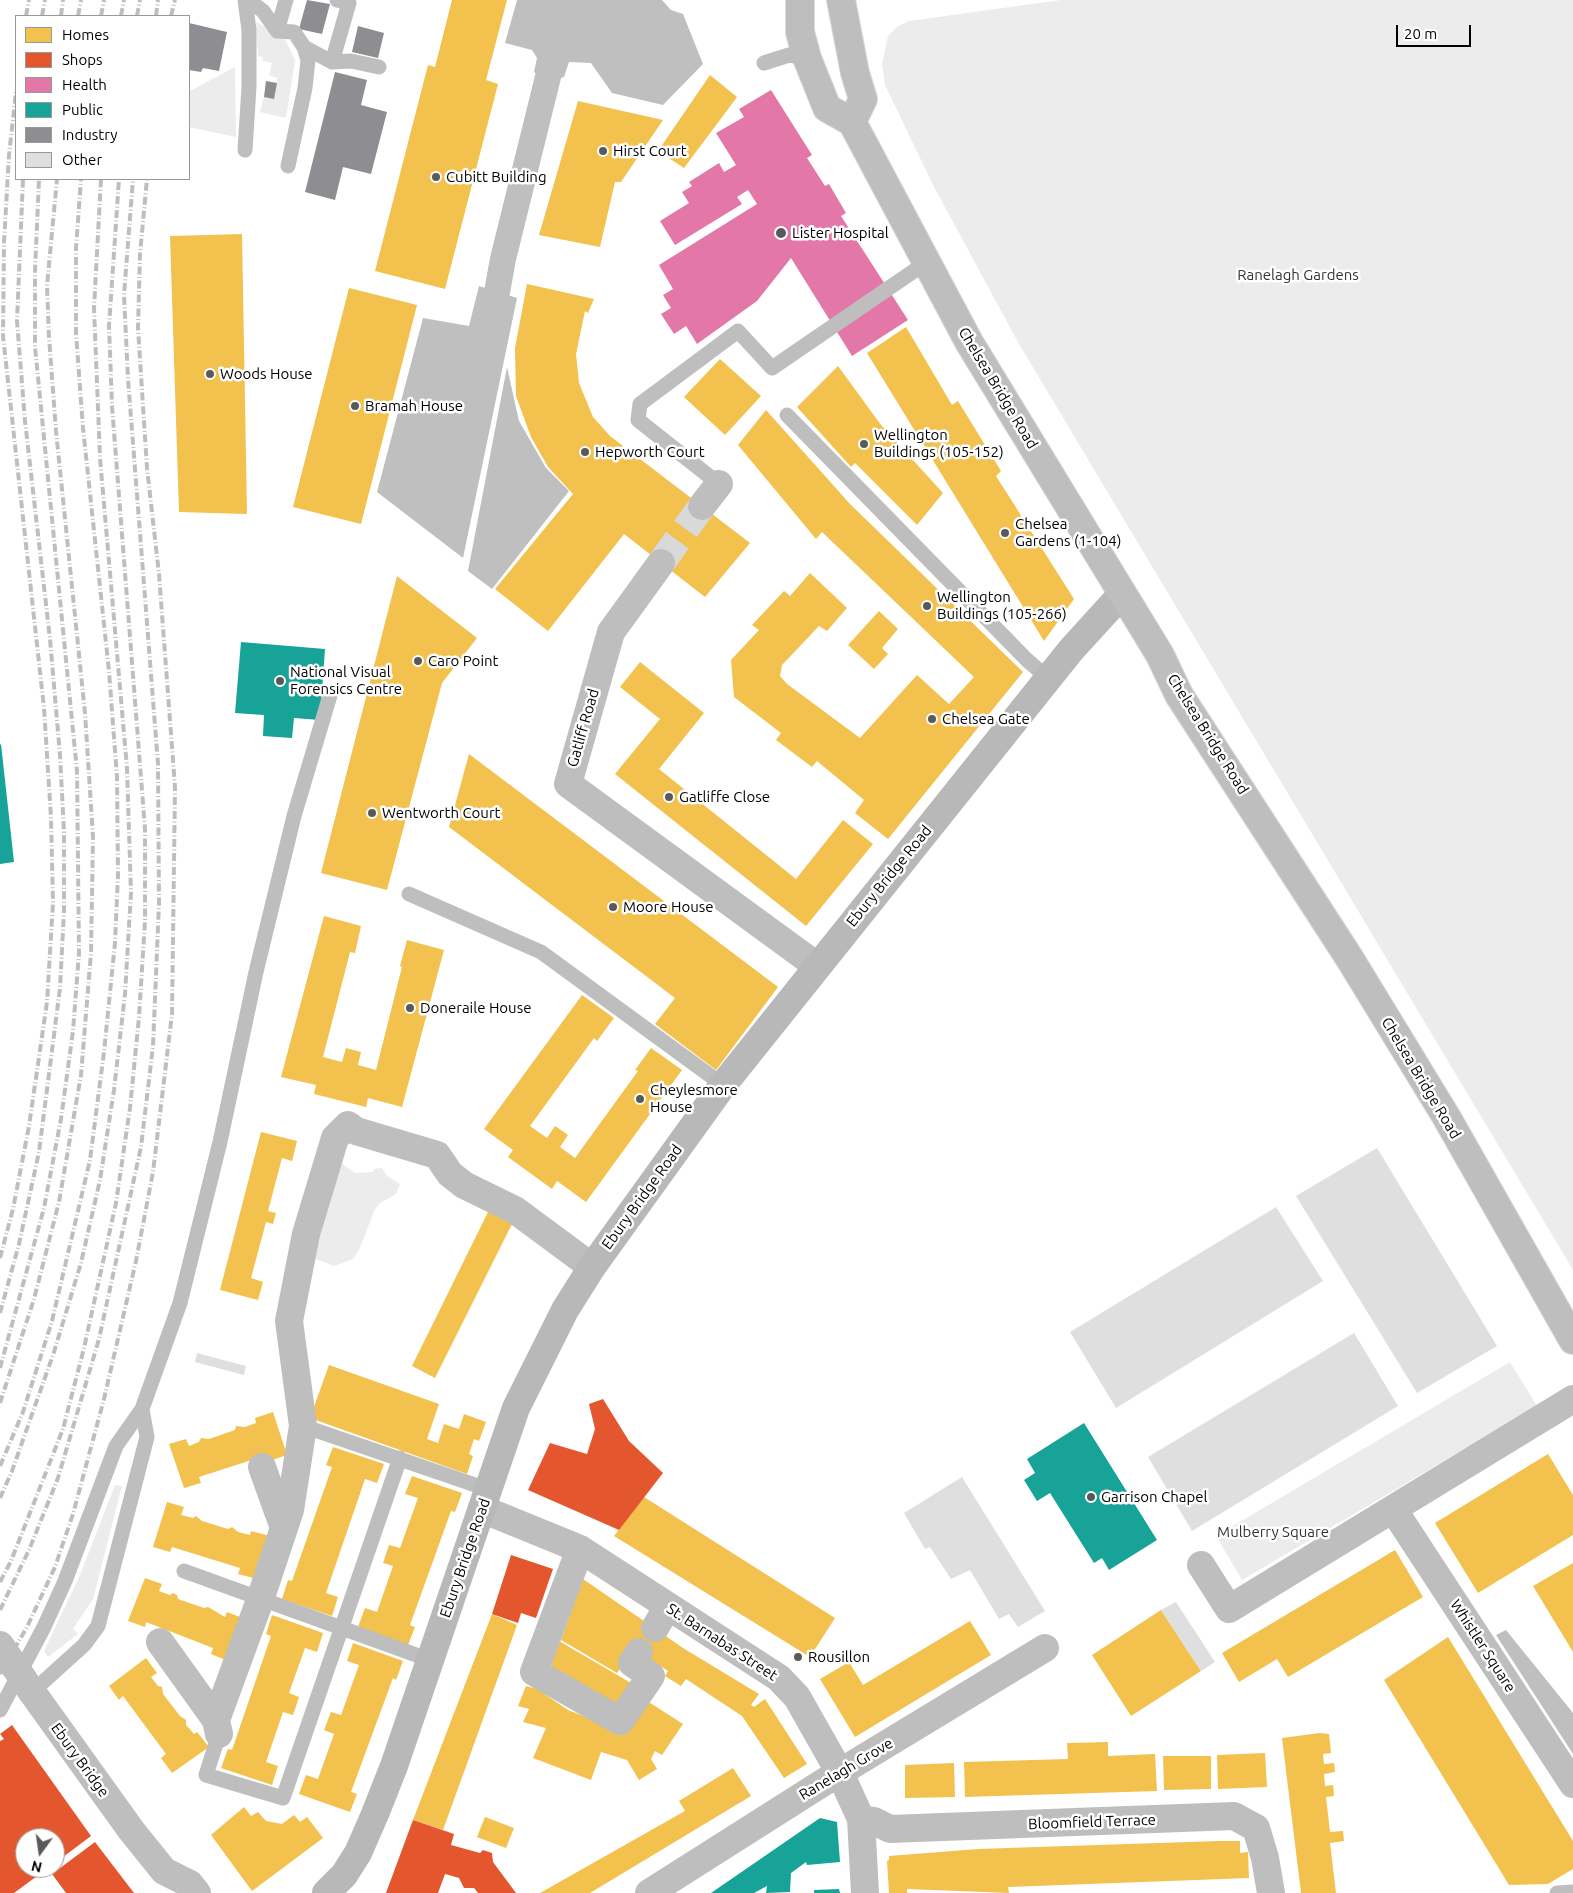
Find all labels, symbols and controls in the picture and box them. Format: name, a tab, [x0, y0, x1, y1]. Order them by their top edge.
legend	[15, 15, 190, 180]
scale bar	[1398, 15, 1473, 47]
text: 20 m	[1404, 25, 1437, 42]
text: Homes	[62, 26, 109, 43]
text: Shops	[62, 51, 103, 68]
text: Health	[62, 76, 107, 93]
text: Public	[62, 101, 103, 118]
text: Industry	[62, 126, 117, 143]
place label: Hirst Court	[613, 142, 687, 160]
marker: Hirst Court	[597, 145, 609, 157]
text: Other	[62, 151, 102, 168]
place label: Cubitt Building	[446, 168, 547, 186]
marker: Cubitt Building	[430, 171, 442, 183]
place label: Lister Hospital	[792, 224, 889, 242]
marker: Lister Hospital	[774, 226, 788, 240]
park label: Ranelagh Gardens	[1237, 266, 1359, 284]
street label: Chelsea Bridge Road	[955, 324, 1041, 452]
place label: Woods House	[220, 365, 313, 383]
marker: Woods House	[204, 368, 216, 380]
place label: Bramah House	[365, 397, 463, 415]
marker: Bramah House	[349, 400, 361, 412]
place label: Wellington Buildings (105-152)	[874, 426, 1004, 461]
marker: Wellington Buildings (105-152)	[858, 438, 870, 450]
place label: Hepworth Court	[595, 443, 705, 461]
marker: Hepworth Court	[579, 446, 591, 458]
place label: Chelsea Gardens (1-104)	[1015, 515, 1122, 550]
marker: Chelsea Gardens (1-104)	[999, 527, 1011, 539]
place label: Wellington Buildings (105-266)	[937, 588, 1067, 623]
marker: Wellington Buildings (105-266)	[921, 600, 933, 612]
place label: Caro Point	[428, 652, 498, 670]
marker: Caro Point	[412, 655, 424, 667]
place label: National Visual Forensics Centre	[290, 663, 402, 698]
street label: Chelsea Bridge Road	[1164, 671, 1252, 797]
marker: National Visual Forensics Centre	[274, 675, 286, 687]
street label: Gatliff Road	[563, 687, 603, 769]
place label: Chelsea Gate	[942, 710, 1030, 728]
marker: Chelsea Gate	[926, 713, 938, 725]
place label: Gatliffe Close	[679, 788, 770, 806]
marker: Gatliffe Close	[663, 791, 675, 803]
place label: Wentworth Court	[382, 804, 500, 822]
marker: Wentworth Court	[366, 807, 378, 819]
street label: Ebury Bridge Road	[843, 822, 935, 930]
place label: Moore House	[623, 898, 714, 916]
marker: Moore House	[607, 901, 619, 913]
place label: Doneraile House	[420, 999, 531, 1017]
marker: Doneraile House	[404, 1002, 416, 1014]
street label: Chelsea Bridge Road	[1378, 1014, 1464, 1142]
place label: Cheylesmore House	[650, 1081, 738, 1116]
marker: Cheylesmore House	[634, 1093, 646, 1105]
street label: Ebury Bridge Road	[598, 1141, 686, 1253]
place label: Garrison Chapel	[1101, 1488, 1207, 1506]
marker: Garrison Chapel	[1085, 1491, 1097, 1503]
street label: Ebury Bridge Road	[436, 1496, 494, 1620]
park label: Mulberry Square	[1217, 1523, 1329, 1541]
street label: Whistler Square	[1446, 1596, 1520, 1696]
street label: St. Barnabas Street	[663, 1599, 781, 1685]
place label: Rousillon	[808, 1648, 870, 1666]
marker: Rousillon	[792, 1651, 804, 1663]
street label: Ebury Bridge	[47, 1720, 113, 1800]
street label: Ranelagh Grove	[796, 1734, 896, 1804]
street label: Bloomfield Terrace	[1028, 1811, 1156, 1833]
north arrow	[15, 1828, 65, 1878]
text: N	[30, 1858, 44, 1876]

